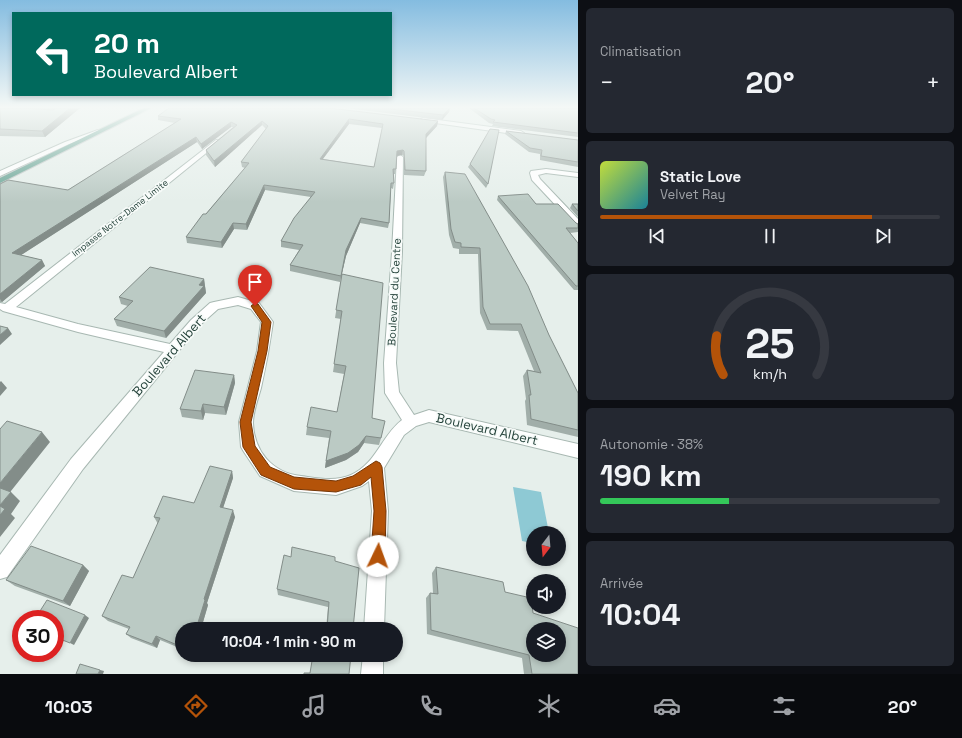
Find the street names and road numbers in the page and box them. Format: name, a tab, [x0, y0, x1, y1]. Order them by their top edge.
street label: Impasse Notre-Dame Limite	[69, 177, 171, 259]
street label: Boulevard du Centre	[384, 238, 404, 346]
street label: Boulevard Albert	[128, 310, 210, 400]
street label: Boulevard Albert	[434, 409, 540, 449]

